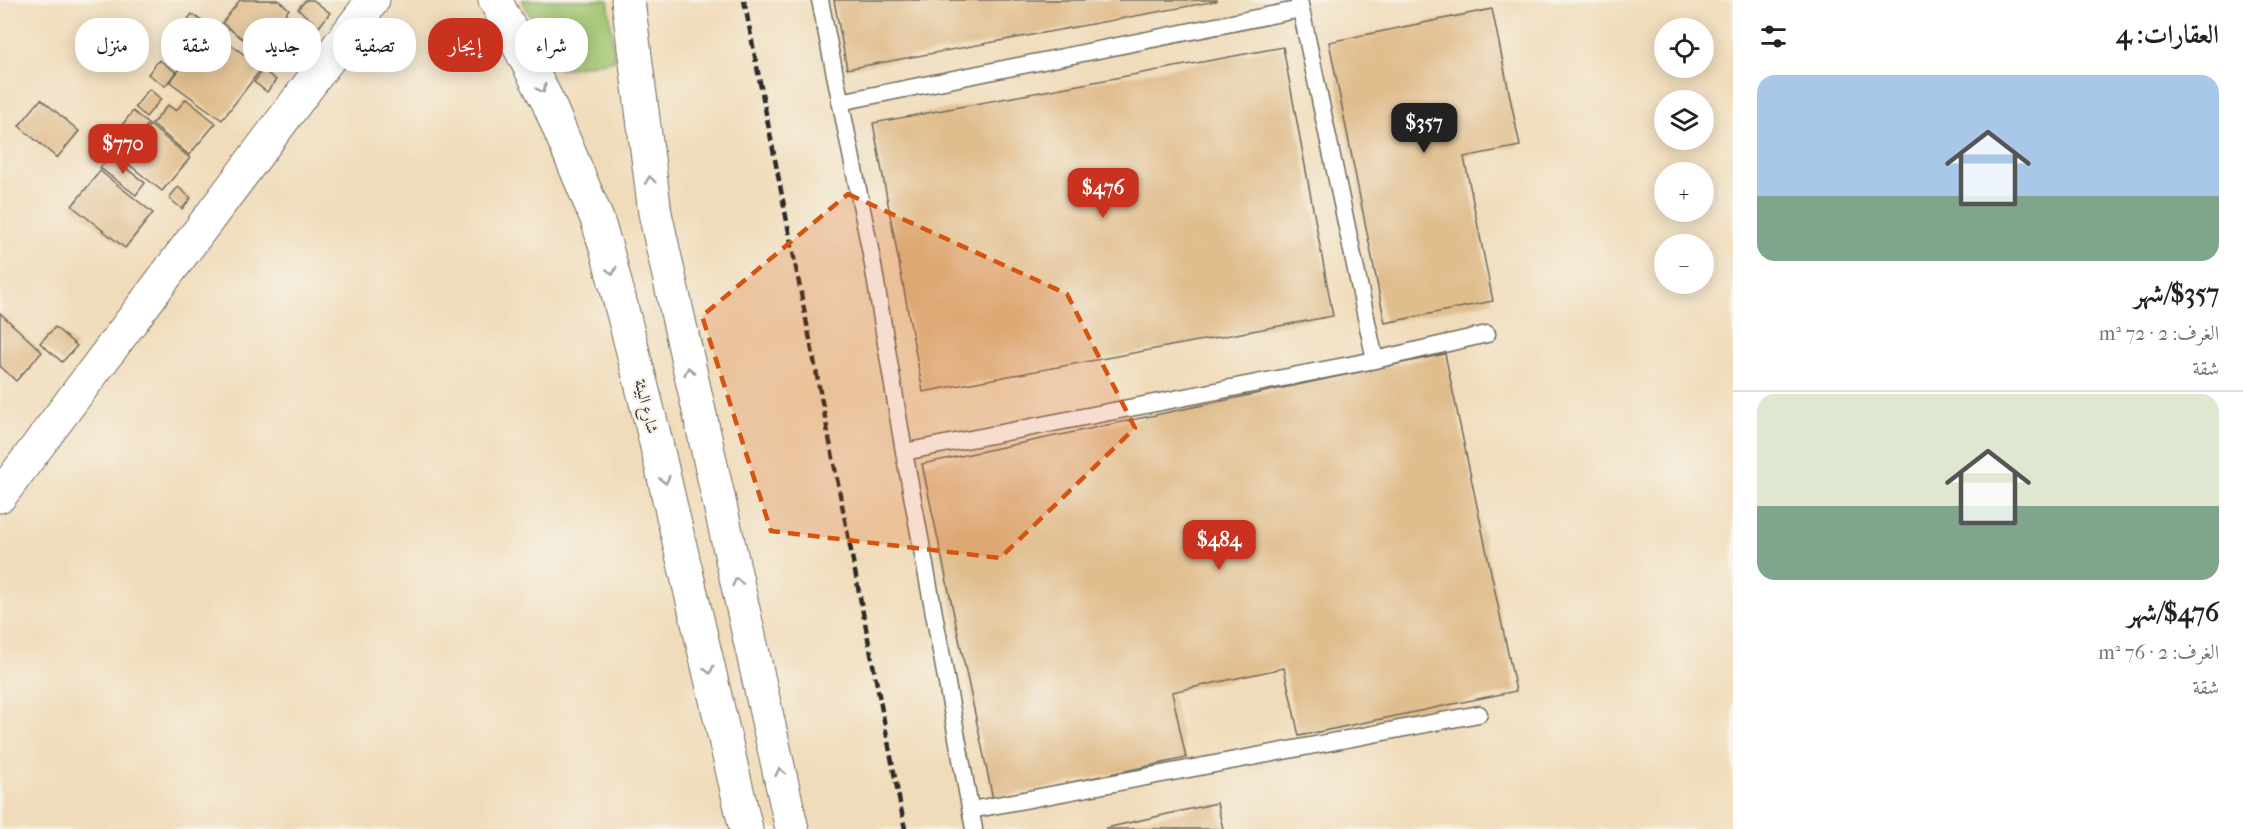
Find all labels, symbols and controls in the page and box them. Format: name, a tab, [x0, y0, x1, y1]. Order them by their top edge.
chip: منزل	[75, 18, 149, 72]
chip: شقة	[161, 18, 231, 72]
chip: جديد	[243, 18, 321, 72]
chip: تصفية	[333, 18, 416, 72]
chip: إيجار	[428, 18, 503, 72]
chip: شراء	[515, 18, 588, 72]
map controls	[1654, 18, 1714, 294]
button: locate	[1654, 18, 1714, 78]
text: العقارات: 4	[2116, 19, 2219, 50]
icon: filters	[1757, 20, 1790, 53]
one-way arrow	[534, 83, 546, 94]
button: layers	[1654, 90, 1714, 150]
pin: $357	[1388, 103, 1460, 154]
text: $357	[1405, 111, 1443, 134]
icon: home	[1934, 114, 2042, 222]
pin: $770	[87, 124, 159, 175]
text: $770	[102, 132, 144, 155]
button: +	[1654, 162, 1714, 222]
pin: $476	[1067, 168, 1139, 219]
one-way arrow	[645, 175, 657, 185]
text: $476	[1082, 176, 1124, 199]
button: −	[1654, 234, 1714, 294]
one-way arrow	[605, 265, 618, 275]
text: $357/شهر	[2134, 278, 2219, 309]
text: الغرف: 2 · 72 m²	[2099, 322, 2219, 345]
text: شقة	[2193, 357, 2219, 380]
one-way arrow	[684, 366, 697, 376]
street label: شارع البيئة	[627, 377, 662, 436]
icon: home	[1934, 433, 2042, 541]
one-way arrow	[658, 475, 671, 485]
pin: $484	[1183, 520, 1255, 571]
text: $484	[1197, 528, 1241, 551]
one-way arrow	[731, 577, 744, 587]
text: $476/شهر	[2127, 597, 2219, 628]
text: الغرف: 2 · 76 m²	[2098, 641, 2219, 664]
one-way arrow	[701, 665, 714, 675]
text: شقة	[2193, 676, 2219, 699]
one-way arrow	[774, 767, 787, 777]

